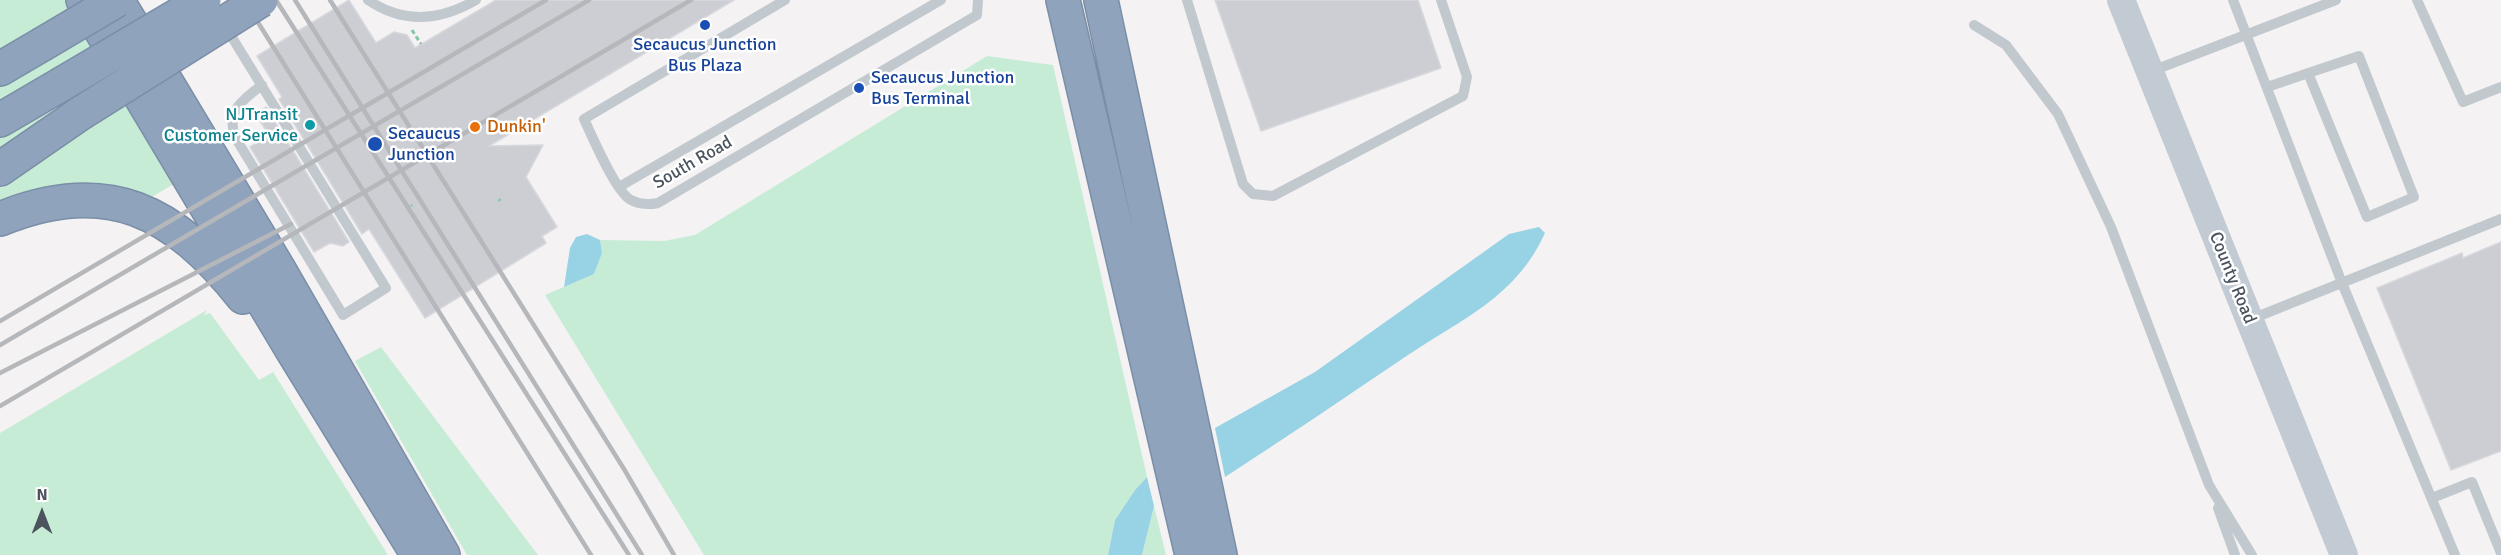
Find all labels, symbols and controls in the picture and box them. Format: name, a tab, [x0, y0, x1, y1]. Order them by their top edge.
marker: Secaucus Junction Bus Plaza	[698, 18, 712, 32]
place label: Secaucus Junction Bus Plaza	[633, 34, 777, 76]
place label: Secaucus Junction Bus Terminal	[871, 67, 1014, 110]
marker: Secaucus Junction Bus Terminal	[852, 81, 866, 95]
place label: NJTransit Customer Service	[164, 104, 298, 146]
place label: Dunkin'	[487, 116, 546, 138]
marker: NJTransit Customer Service	[303, 118, 317, 132]
marker: Dunkin'	[468, 120, 482, 134]
place label: Secaucus Junction	[388, 123, 461, 166]
street label: South Road	[650, 132, 736, 194]
marker: Secaucus Junction	[366, 135, 384, 153]
street label: County Road	[2204, 229, 2260, 327]
north arrow	[12, 483, 72, 543]
text: N	[36, 485, 48, 505]

